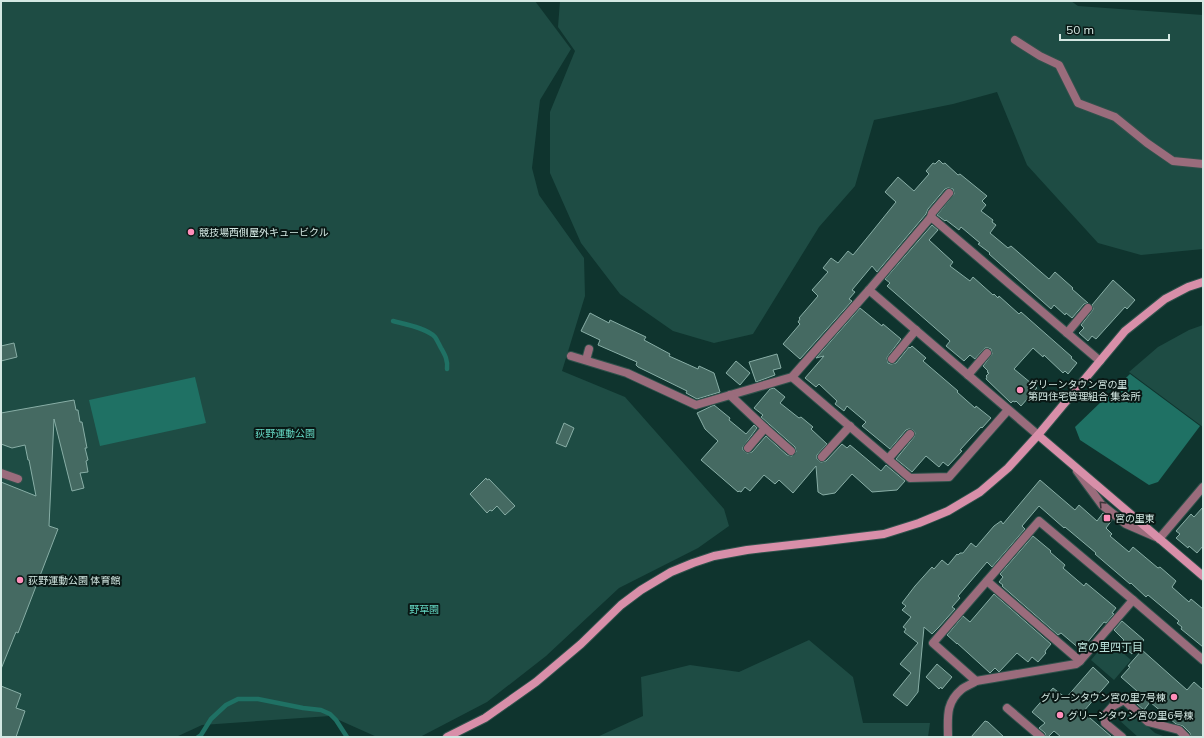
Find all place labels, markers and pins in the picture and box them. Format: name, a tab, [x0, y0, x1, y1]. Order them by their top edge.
place label: 競技場西側屋外キュービクル	[199, 226, 329, 239]
marker: 競技場西側屋外キュービクル	[186, 227, 196, 237]
place label: グリーンタウン宮の里 第四住宅管理組合 集会所	[1028, 378, 1141, 403]
marker: グリーンタウン宮の里 第四住宅管理組合 集会所	[1015, 385, 1025, 395]
place label: 宮の里東	[1115, 512, 1155, 525]
marker: 宮の里東	[1102, 513, 1112, 523]
place label: 荻野運動公園 体育館	[28, 574, 121, 587]
marker: 荻野運動公園 体育館	[15, 575, 25, 585]
place label: グリーンタウン宮の里7号棟	[1041, 691, 1166, 704]
marker: グリーンタウン宮の里7号棟	[1169, 692, 1179, 702]
place label: グリーンタウン宮の里6号棟	[1068, 709, 1194, 722]
marker: グリーンタウン宮の里6号棟	[1055, 710, 1065, 720]

